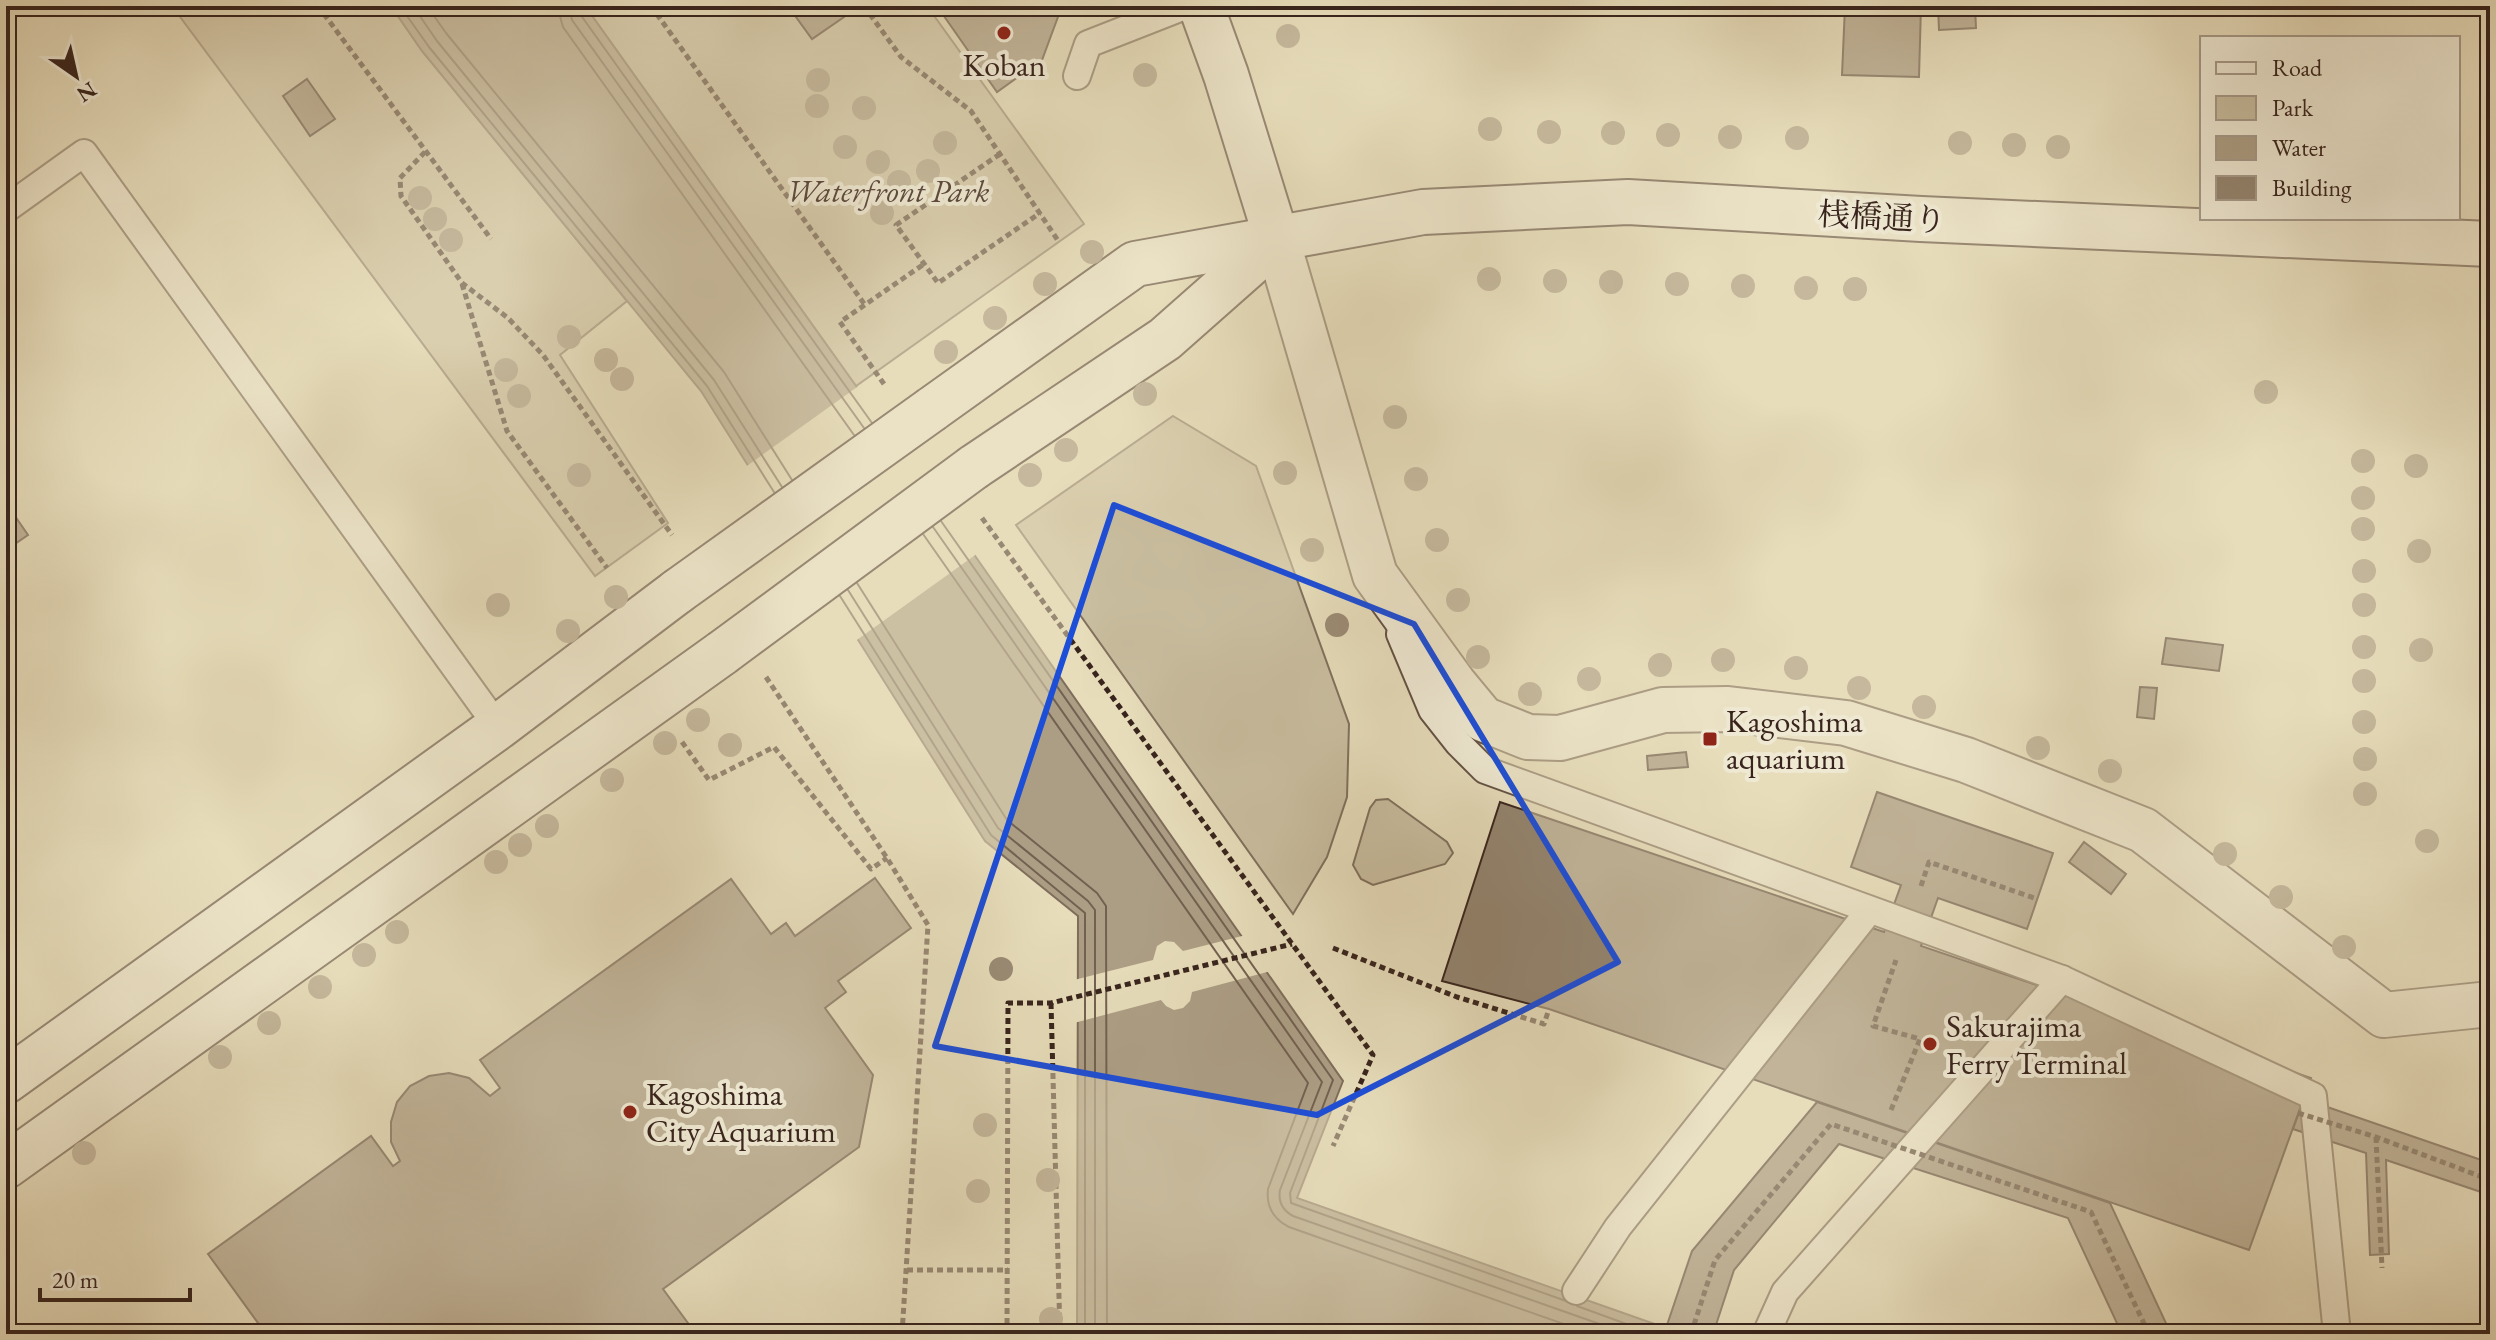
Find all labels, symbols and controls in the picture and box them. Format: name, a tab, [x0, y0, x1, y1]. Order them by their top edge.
marker: Koban	[995, 24, 1013, 42]
north arrow	[36, 36, 116, 116]
legend	[2200, 36, 2460, 220]
place label: Koban	[962, 44, 1046, 86]
text: Road	[2272, 52, 2323, 83]
text: N	[71, 75, 102, 109]
text: Park	[2272, 92, 2314, 123]
text: Water	[2272, 132, 2326, 163]
park label: Waterfront Park	[786, 170, 990, 212]
text: Building	[2272, 172, 2352, 203]
street label: 桟橋通り	[1817, 193, 1947, 241]
place label: Kagoshima aquarium	[1726, 700, 1863, 779]
marker: Kagoshima aquarium	[1701, 730, 1719, 748]
place label: Sakurajima Ferry Terminal	[1946, 1005, 2127, 1084]
marker: Sakurajima Ferry Terminal	[1921, 1035, 1939, 1053]
place label: Kagoshima City Aquarium	[646, 1073, 836, 1152]
marker: Kagoshima City Aquarium	[621, 1103, 639, 1121]
scale bar	[40, 1252, 190, 1302]
text: 20 m	[52, 1264, 99, 1295]

